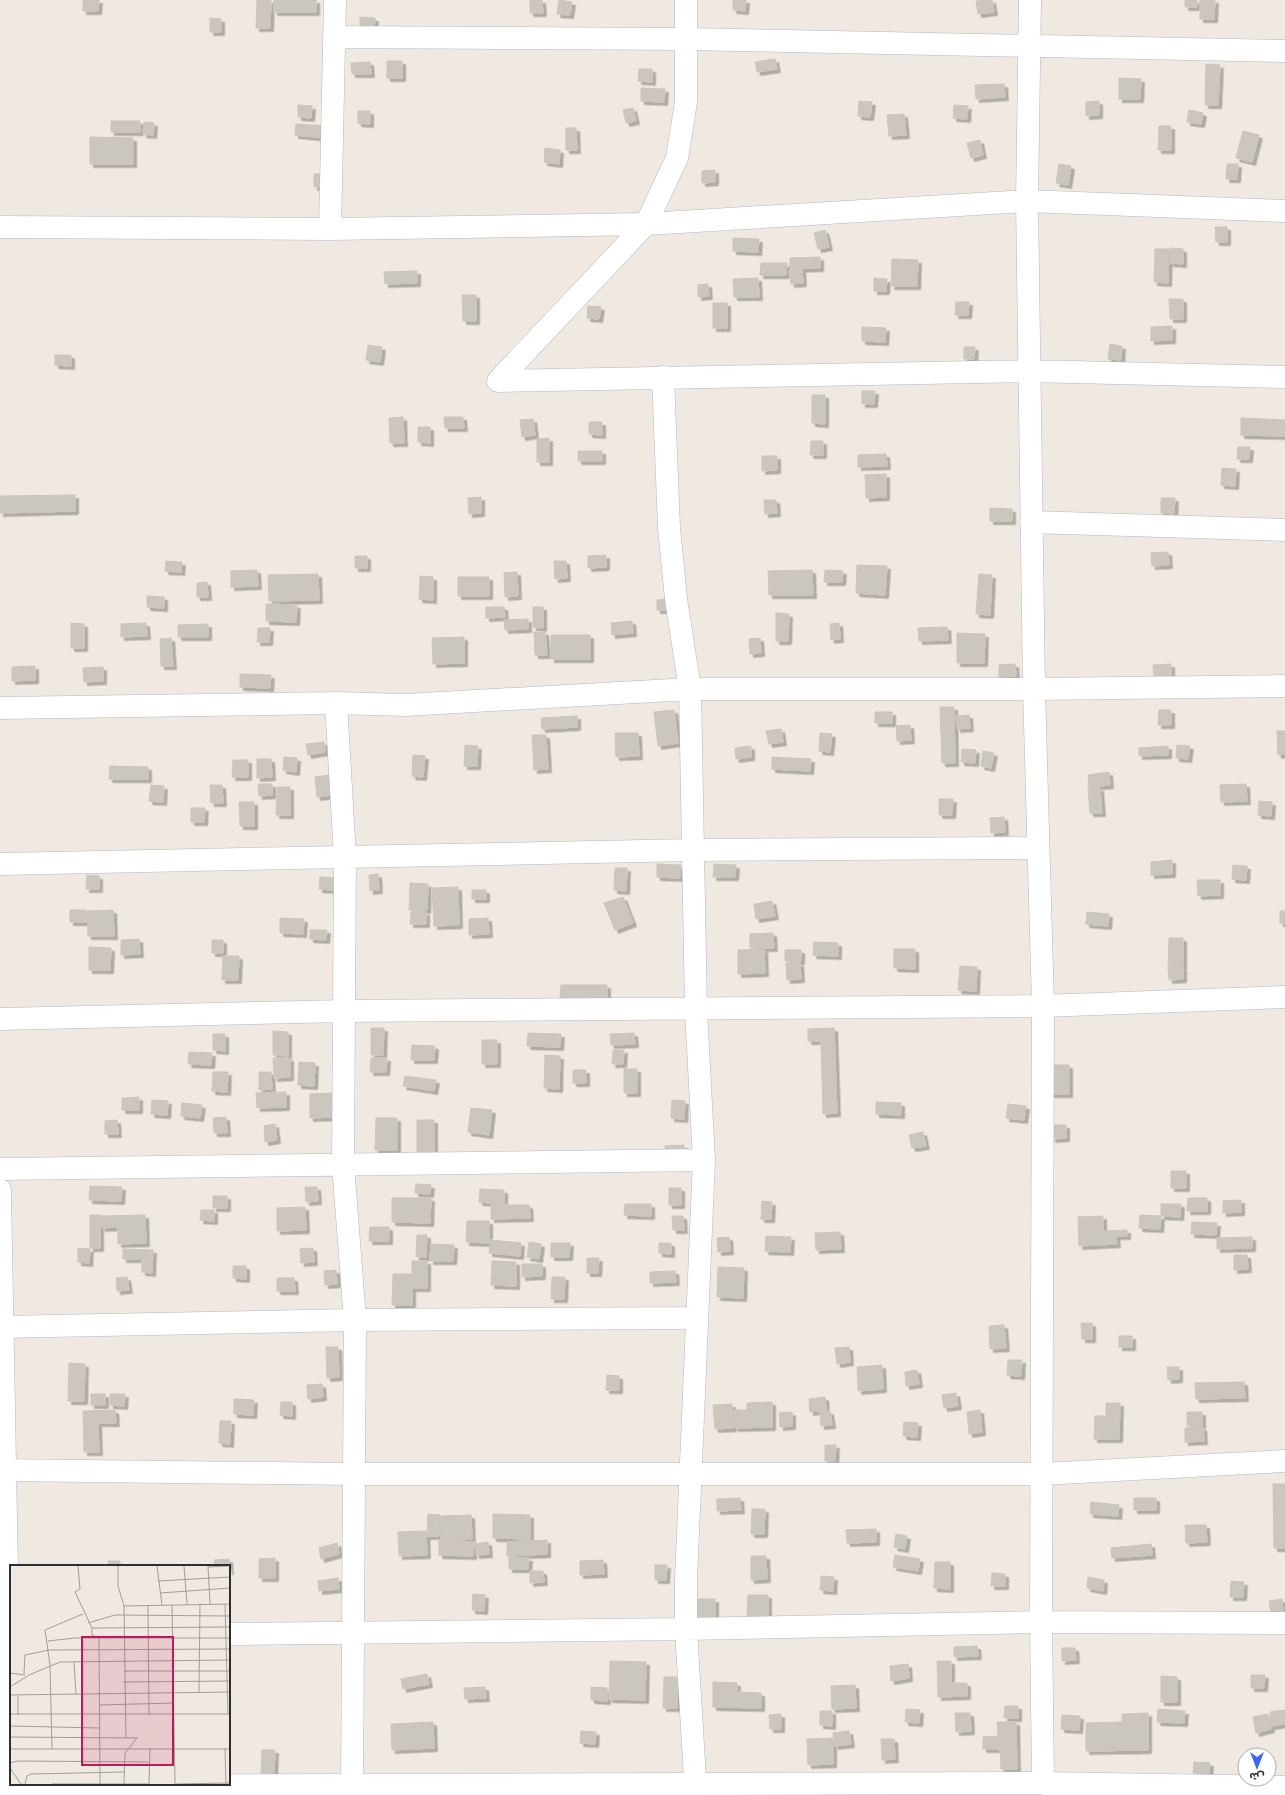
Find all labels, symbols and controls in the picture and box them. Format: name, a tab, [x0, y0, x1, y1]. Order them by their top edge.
inset map	[10, 1565, 230, 1785]
north arrow	[1237, 1747, 1277, 1787]
text: ش	[1249, 1770, 1265, 1783]

